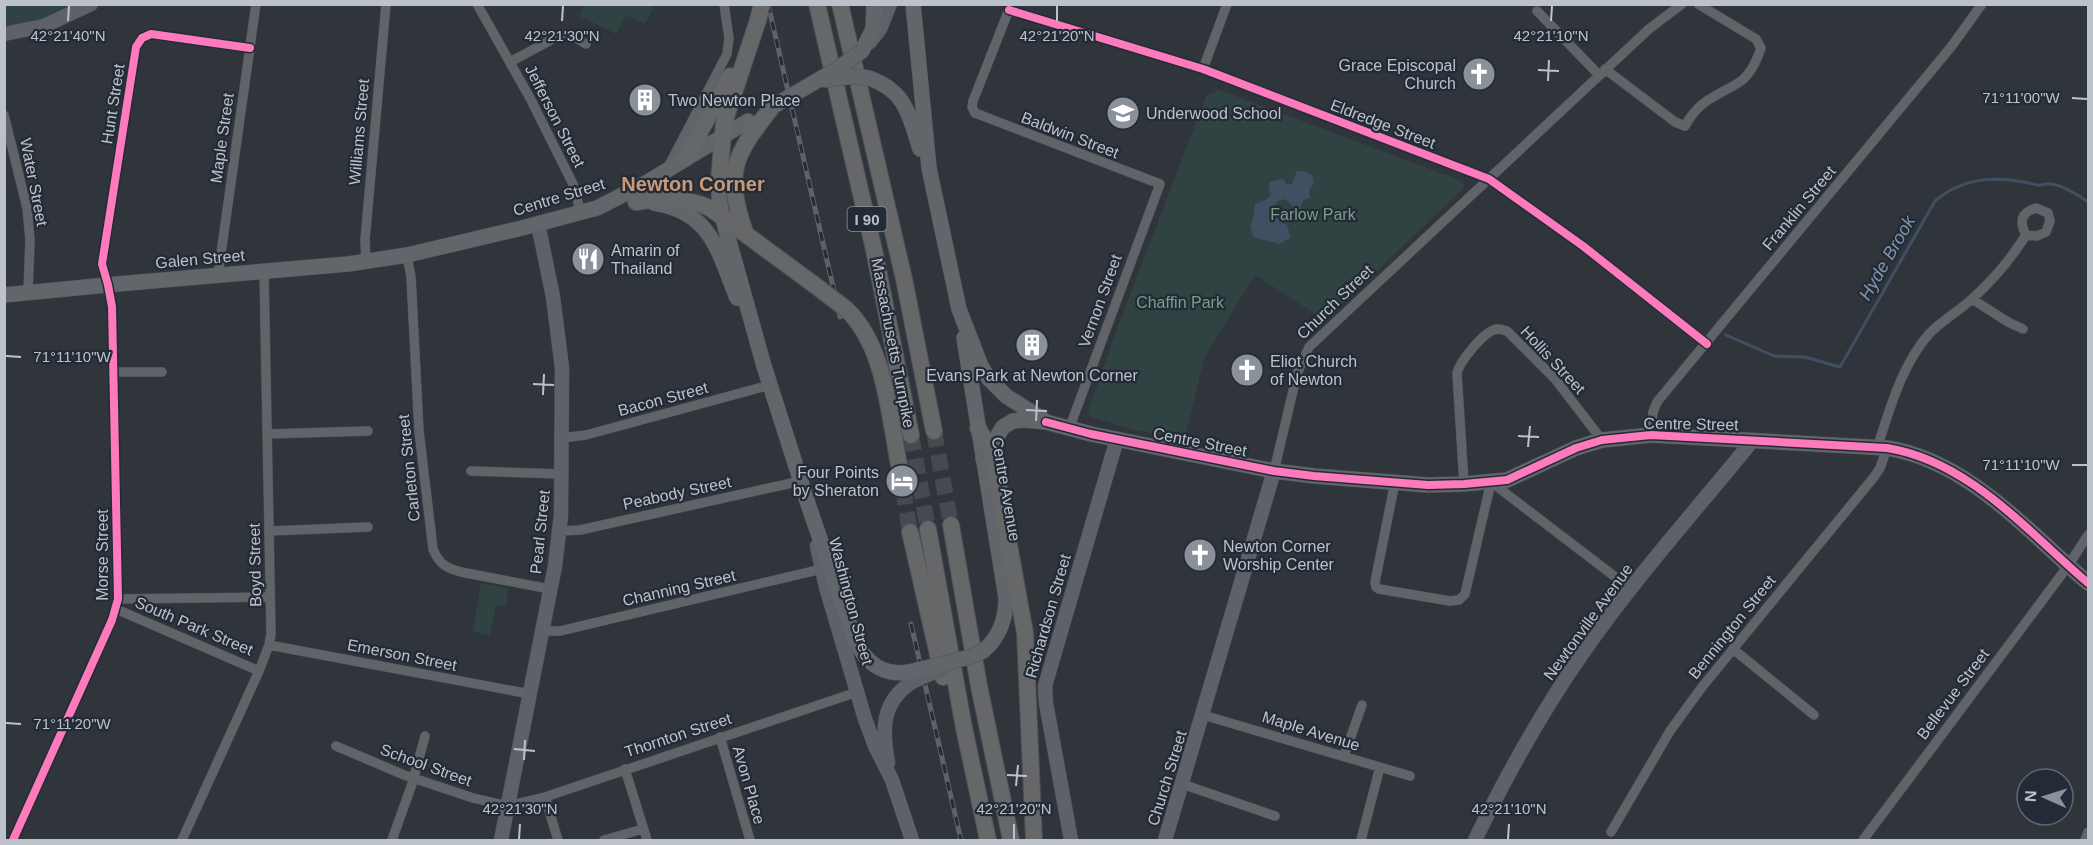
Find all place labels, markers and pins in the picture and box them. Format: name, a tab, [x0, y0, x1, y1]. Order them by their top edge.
church icon: Grace Episcopal Church	[1461, 56, 1497, 92]
place label: Grace Episcopal Church	[1339, 57, 1456, 92]
building icon: Two Newton Place	[627, 82, 663, 118]
place label: Two Newton Place	[668, 92, 801, 109]
school or university icon: Underwood School	[1105, 95, 1141, 131]
place label: Underwood School	[1146, 105, 1281, 122]
restaurant icon: Amarin of Thailand	[570, 241, 606, 277]
place label: Amarin of Thailand	[611, 242, 680, 277]
building icon: Evans Park at Newton Corner	[1014, 327, 1050, 363]
church icon: Eliot Church of Newton	[1229, 352, 1265, 388]
place label: Eliot Church of Newton	[1270, 353, 1357, 388]
place label: Evans Park at Newton Corner	[926, 367, 1138, 384]
hotel icon: Four Points by Sheraton	[884, 463, 920, 499]
place label: Four Points by Sheraton	[793, 464, 879, 499]
church icon: Newton Corner Worship Center	[1182, 537, 1218, 573]
place label: Newton Corner Worship Center	[1223, 538, 1335, 573]

